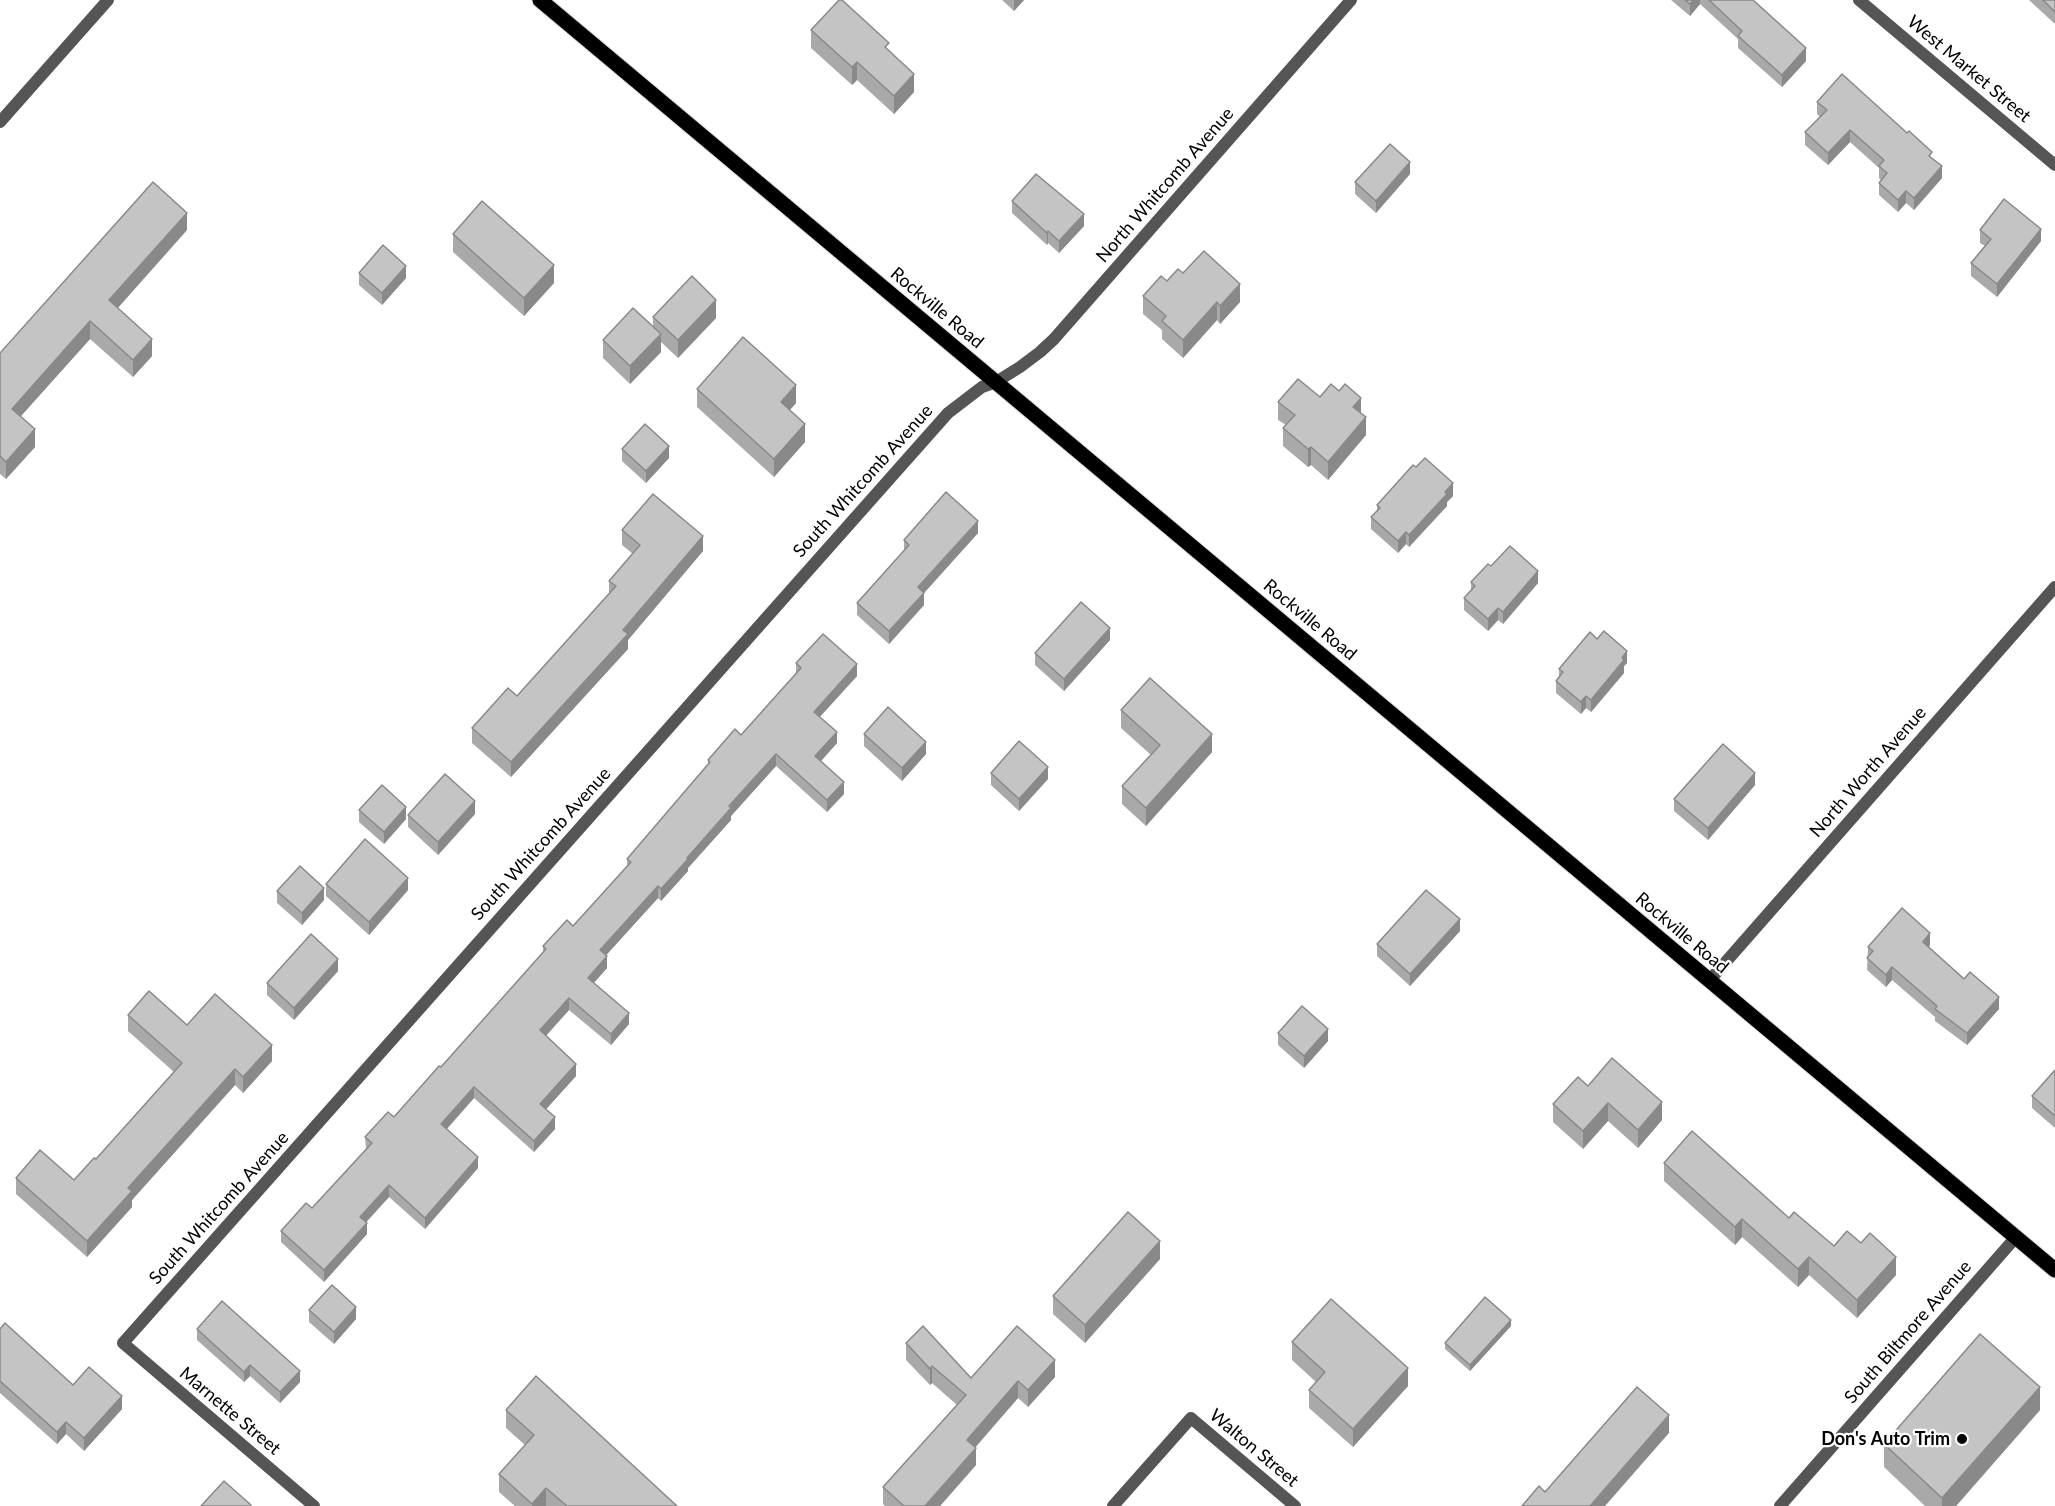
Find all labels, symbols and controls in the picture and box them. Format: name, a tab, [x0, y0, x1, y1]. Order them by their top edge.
street label: West Market Street	[1903, 11, 2035, 127]
street label: North Whitcomb Avenue	[1092, 103, 1238, 267]
street label: Rockville Road	[886, 263, 988, 353]
street label: South Whitcomb Avenue	[789, 400, 937, 562]
street label: Rockville Road	[1259, 575, 1361, 665]
street label: North Worth Avenue	[1805, 702, 1931, 842]
street label: South Whitcomb Avenue	[467, 763, 615, 925]
street label: Rockville Road	[1631, 888, 1733, 978]
street label: South Whitcomb Avenue	[145, 1127, 293, 1289]
street label: South Biltmore Avenue	[1840, 1256, 1976, 1408]
street label: Marnette Street	[175, 1362, 285, 1460]
street label: Walton Street	[1205, 1405, 1303, 1491]
place label: Don's Auto Trim	[1821, 1428, 1950, 1450]
marker: Don's Auto Trim	[1955, 1432, 1969, 1446]

